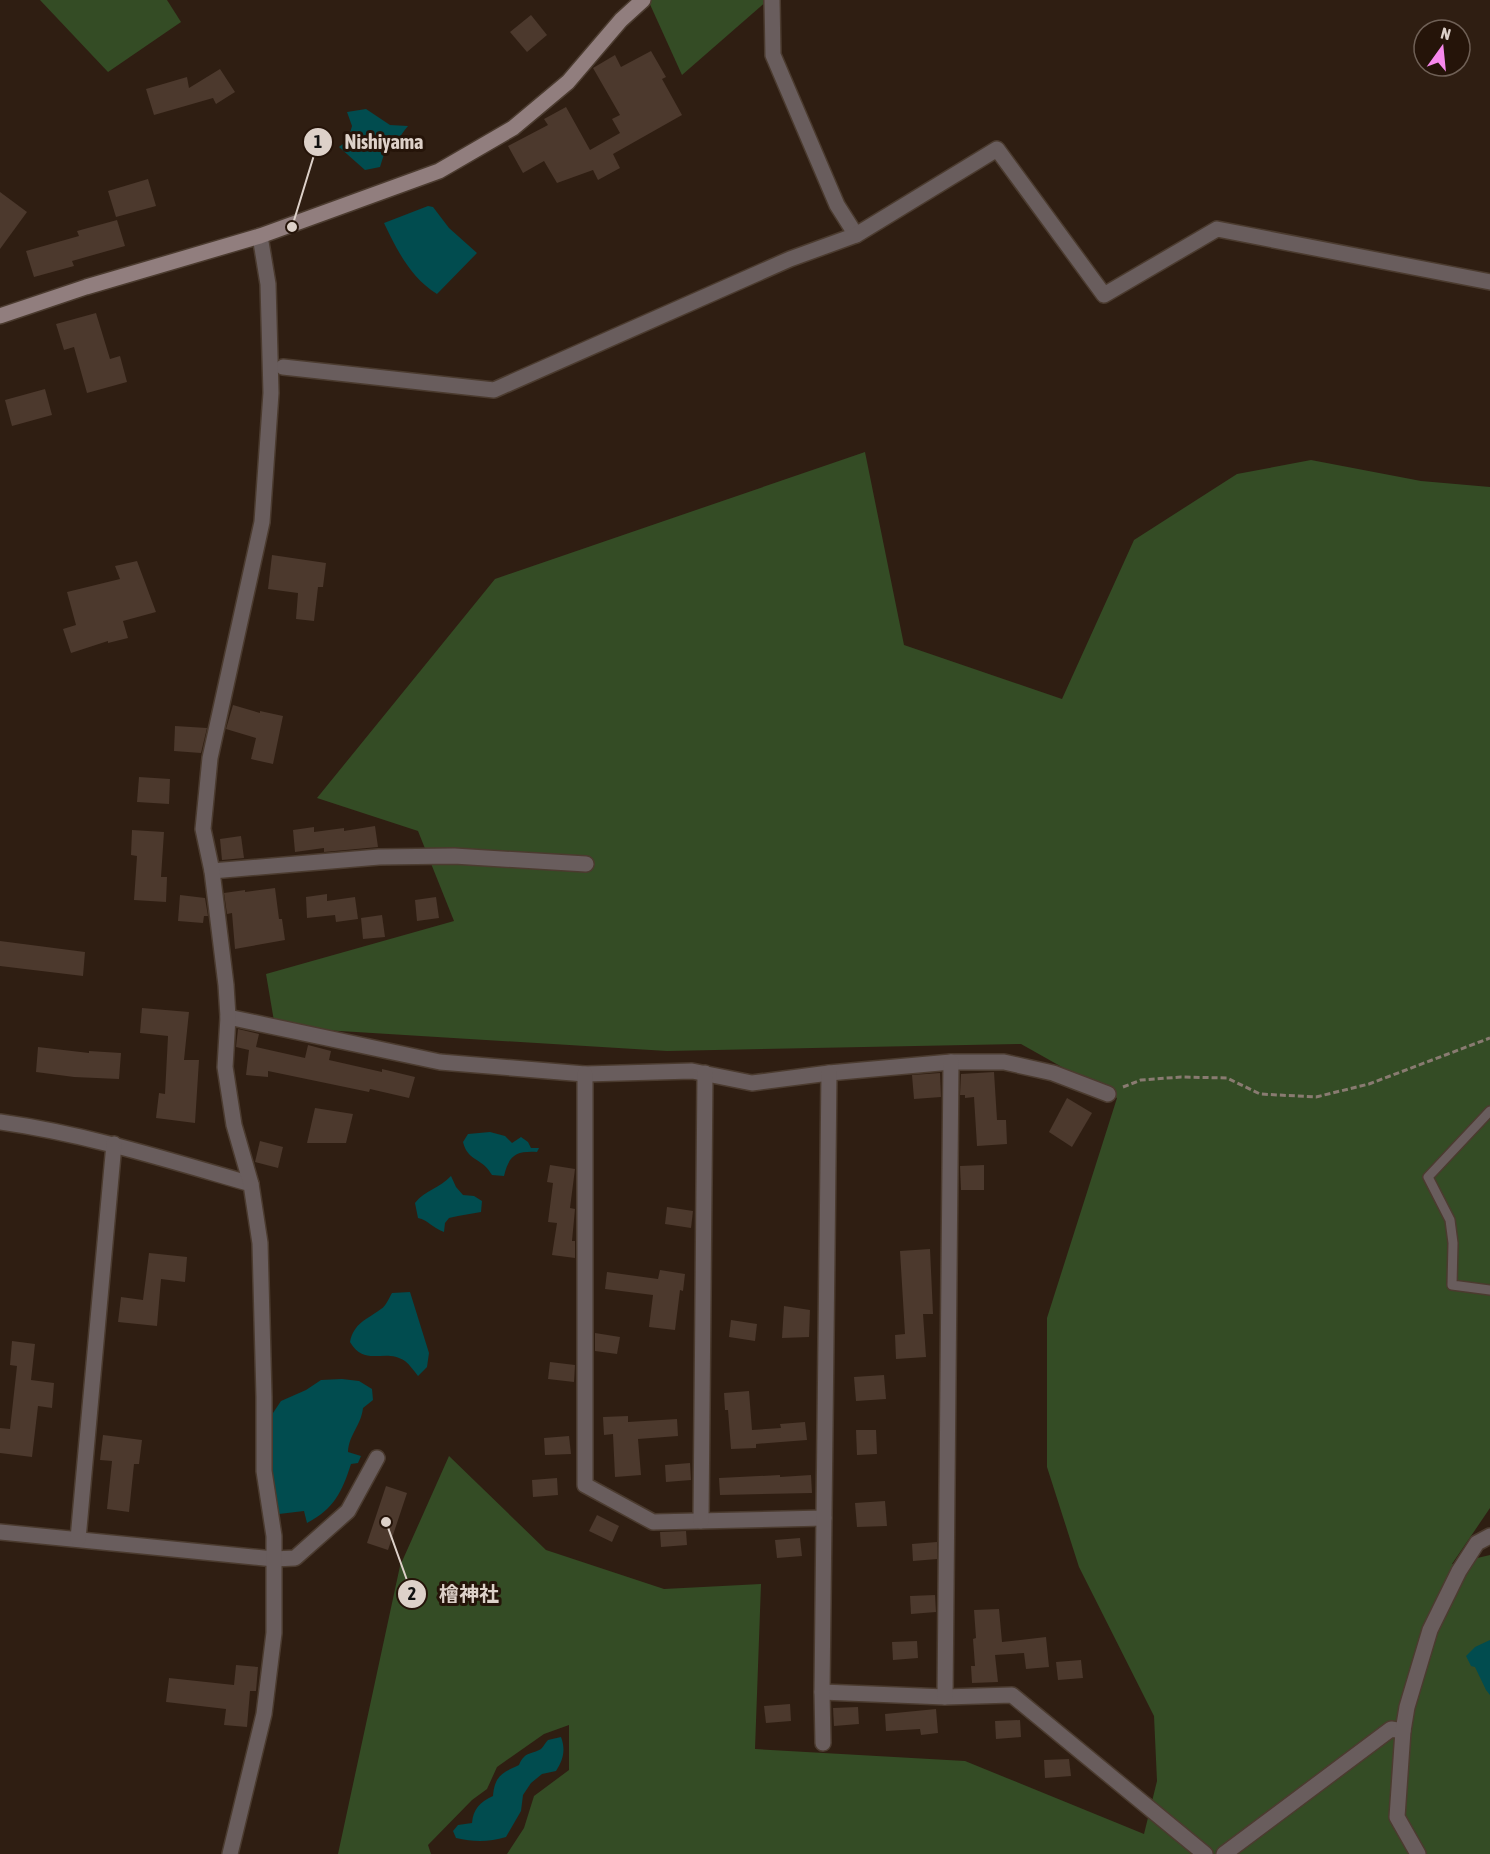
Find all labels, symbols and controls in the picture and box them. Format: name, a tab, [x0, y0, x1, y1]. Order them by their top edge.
north arrow	[1412, 18, 1472, 78]
text: N	[1439, 24, 1453, 43]
callout: Nishiyama	[303, 123, 436, 161]
text: Nishiyama	[345, 130, 423, 153]
text: 1	[314, 131, 322, 152]
callout: 檜神社	[397, 1575, 511, 1613]
text: 檜神社	[439, 1582, 499, 1605]
text: 2	[408, 1583, 416, 1604]

